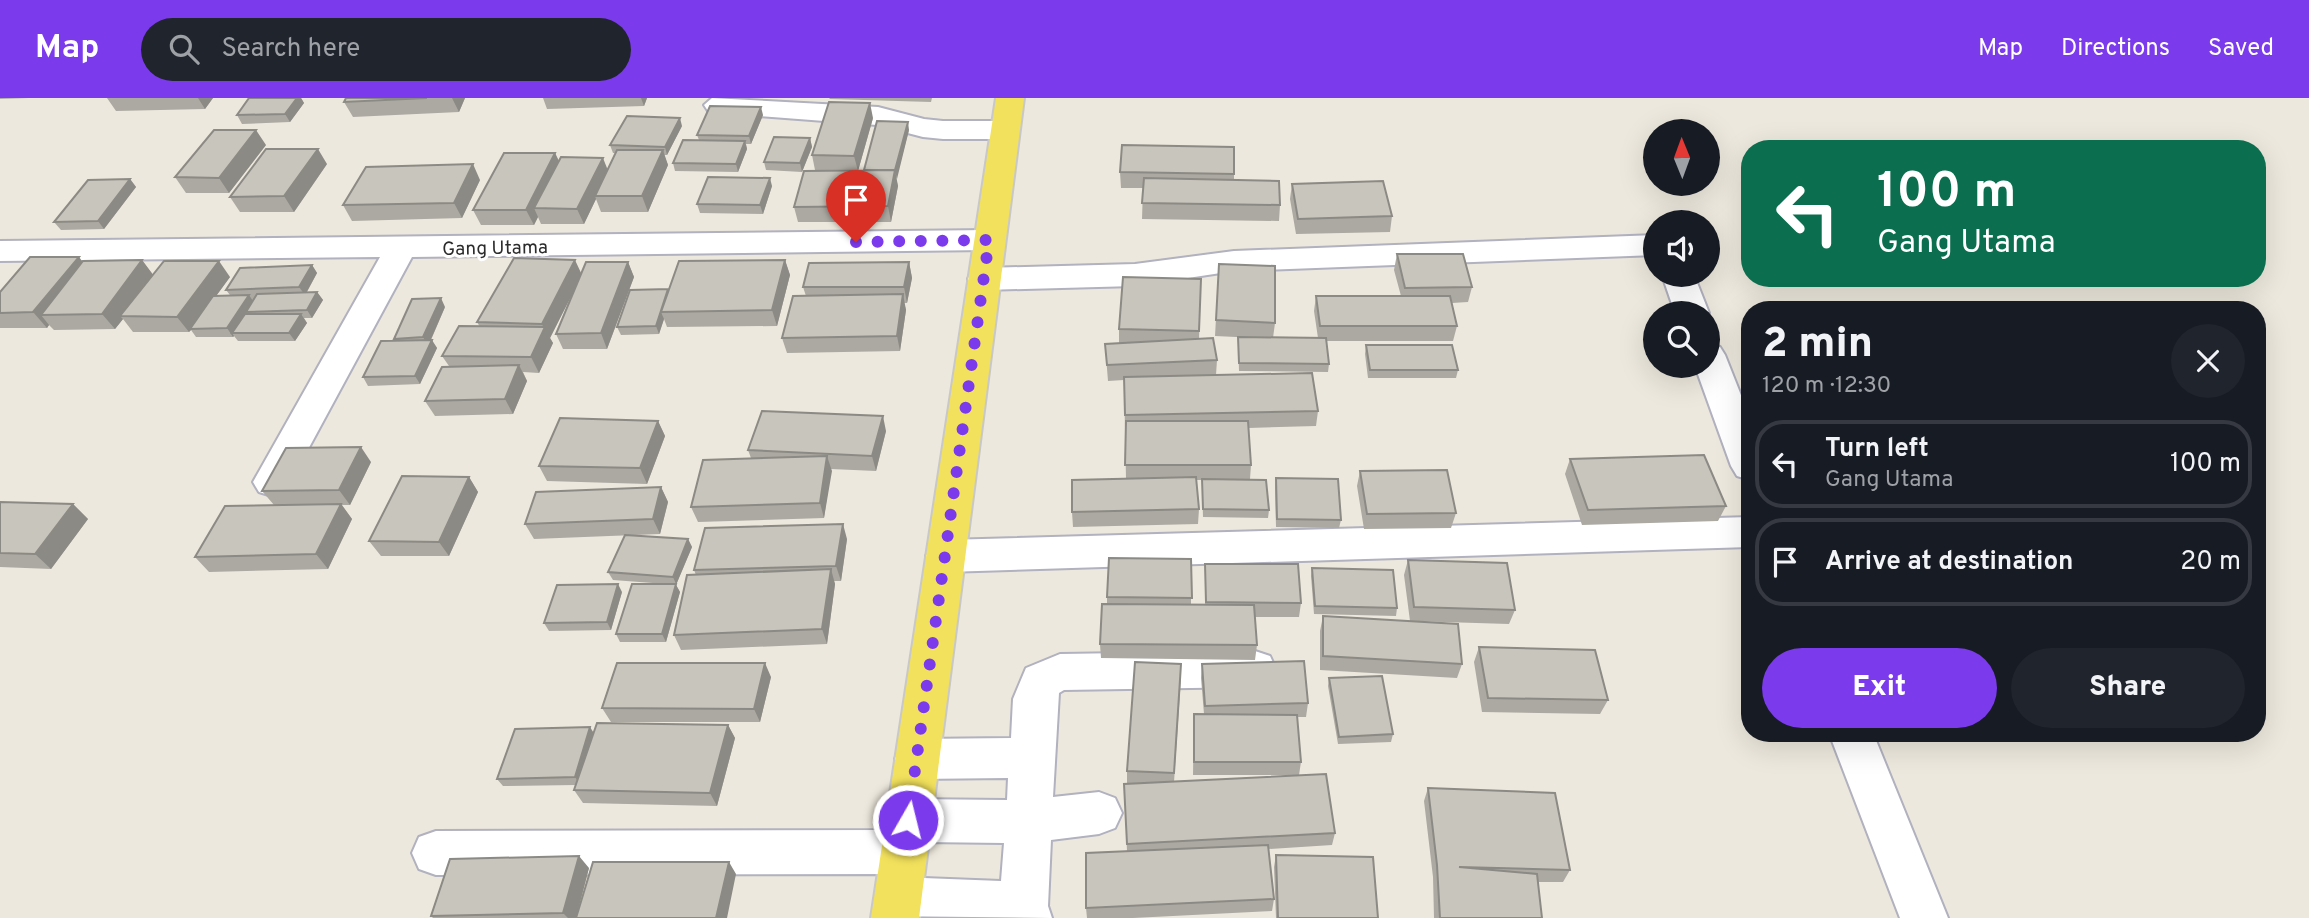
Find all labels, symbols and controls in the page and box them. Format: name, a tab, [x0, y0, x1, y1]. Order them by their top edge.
search box	[141, 18, 631, 81]
text: Map	[35, 28, 99, 70]
icon: search	[165, 30, 203, 68]
text: Search here	[221, 33, 360, 66]
text: Map	[1978, 34, 2023, 64]
text: Directions	[2061, 34, 2170, 64]
text: Saved	[2208, 34, 2274, 64]
north arrow	[1643, 119, 1720, 196]
map controls	[1643, 119, 1720, 378]
text: 100 m	[1877, 163, 2016, 225]
icon: left	[1762, 168, 1853, 259]
pin	[826, 170, 886, 242]
icon: arrive	[837, 181, 875, 219]
button: sound	[1643, 210, 1720, 287]
text: Gang Utama	[1877, 224, 2055, 264]
street label: Gang Utama	[442, 236, 548, 262]
button: search	[1643, 301, 1720, 378]
text: 2 min	[1762, 319, 1873, 372]
button: close	[2171, 324, 2245, 398]
text: 120 m · 12:30	[1762, 372, 1891, 401]
text: Turn left	[1825, 433, 1929, 466]
icon: left	[1766, 445, 1804, 483]
text: 100 m	[2170, 448, 2241, 481]
text: Gang Utama	[1825, 466, 1953, 495]
icon: arrive	[1766, 543, 1804, 581]
text: Arrive at destination	[1825, 546, 2073, 579]
text: 20 m	[2180, 546, 2241, 579]
button: Exit	[1762, 648, 1997, 728]
button: Share	[2011, 648, 2245, 728]
position arrow	[871, 783, 945, 857]

